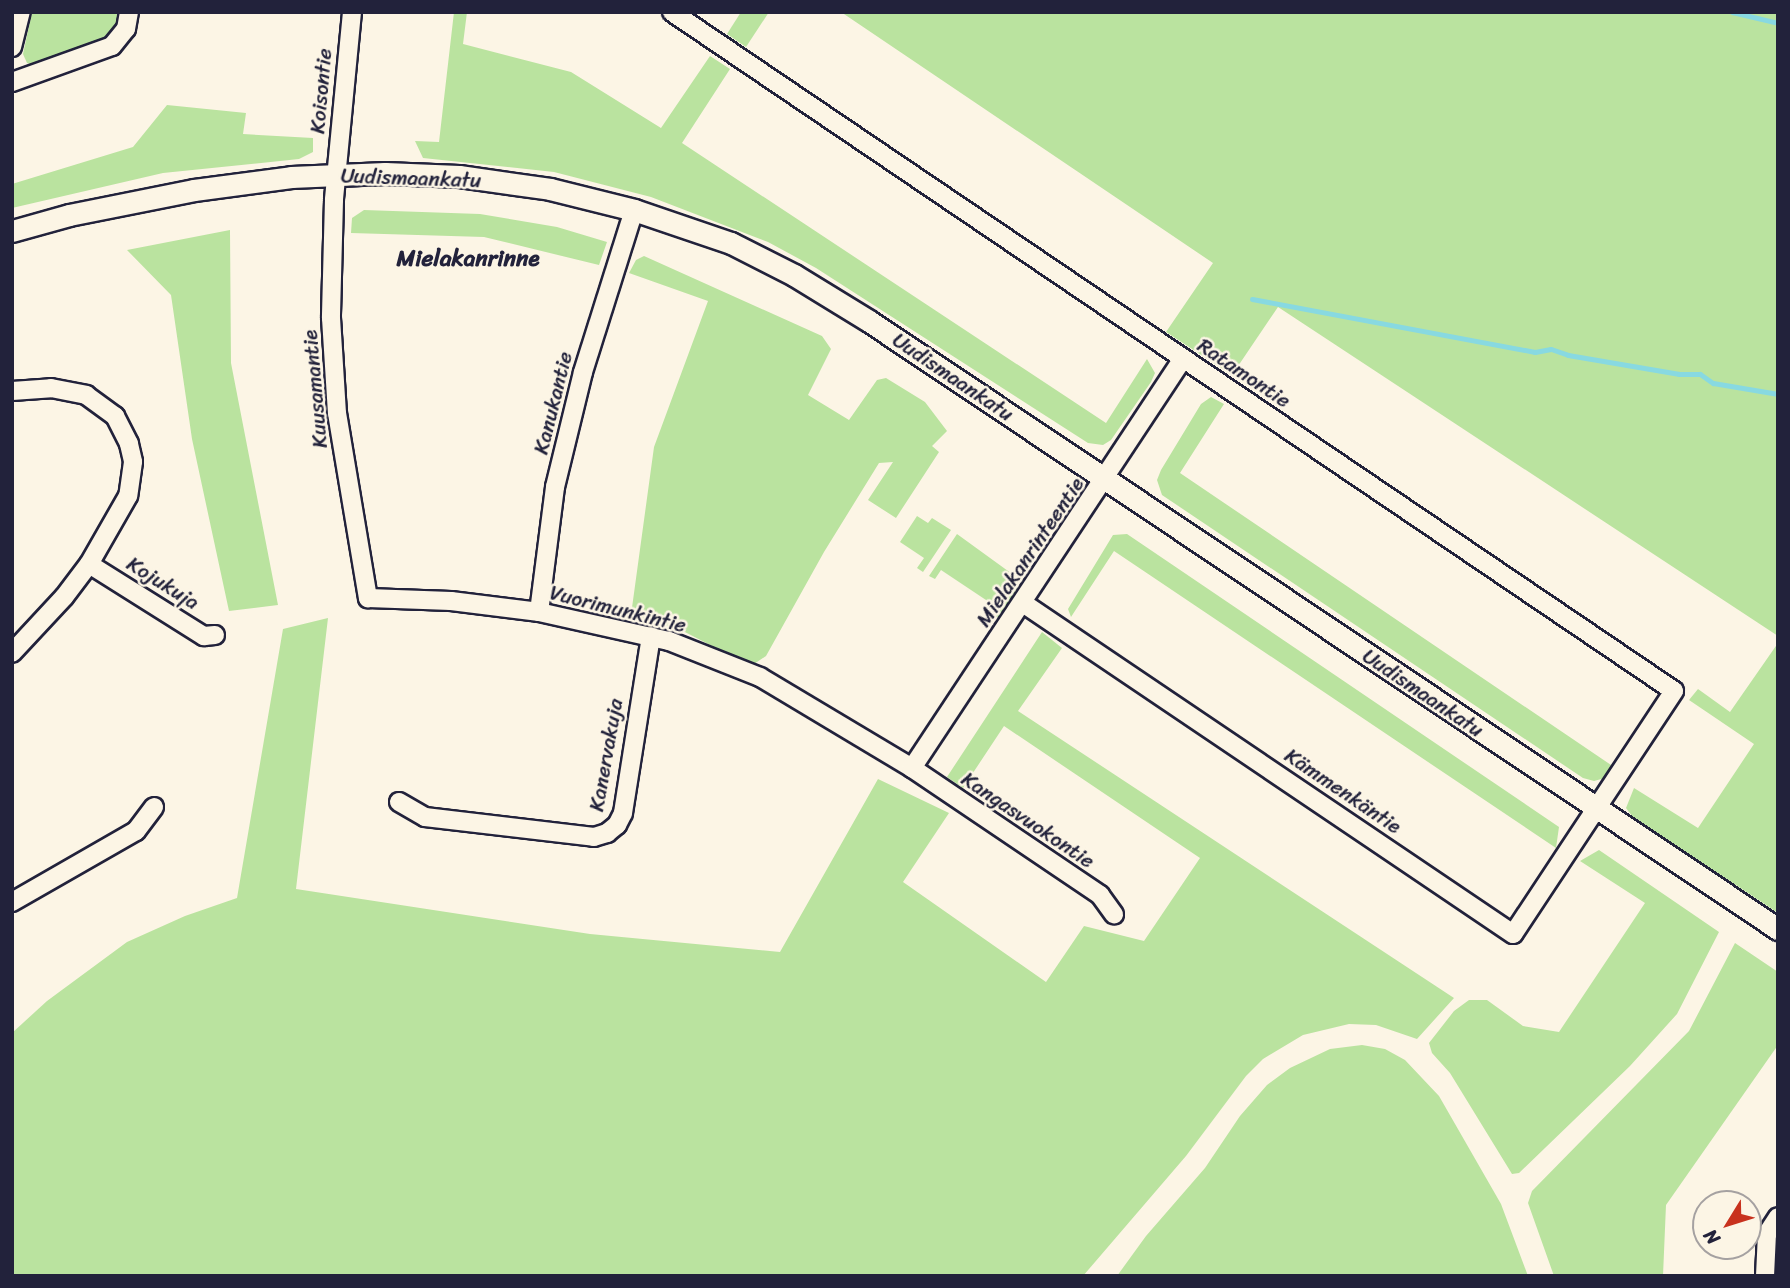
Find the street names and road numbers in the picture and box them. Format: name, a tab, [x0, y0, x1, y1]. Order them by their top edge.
street label: Koisontie	[305, 47, 337, 135]
street label: Uudismaankatu	[340, 163, 482, 193]
street label: Uudismaankatu	[888, 327, 1018, 427]
street label: Kuusamantie	[297, 329, 333, 449]
street label: Ratamontie	[1193, 333, 1295, 413]
street label: Kanukantie	[528, 349, 578, 457]
street label: Mielakanrinteentie	[971, 472, 1089, 632]
street label: Kojukuja	[122, 551, 204, 615]
street label: Vuorimunkintie	[547, 580, 689, 638]
street label: Uudismaankatu	[1358, 643, 1488, 743]
street label: Kanervakuja	[584, 697, 628, 813]
street label: Kämmenkäntie	[1280, 743, 1406, 839]
street label: Kangasvuokontie	[957, 766, 1099, 874]

